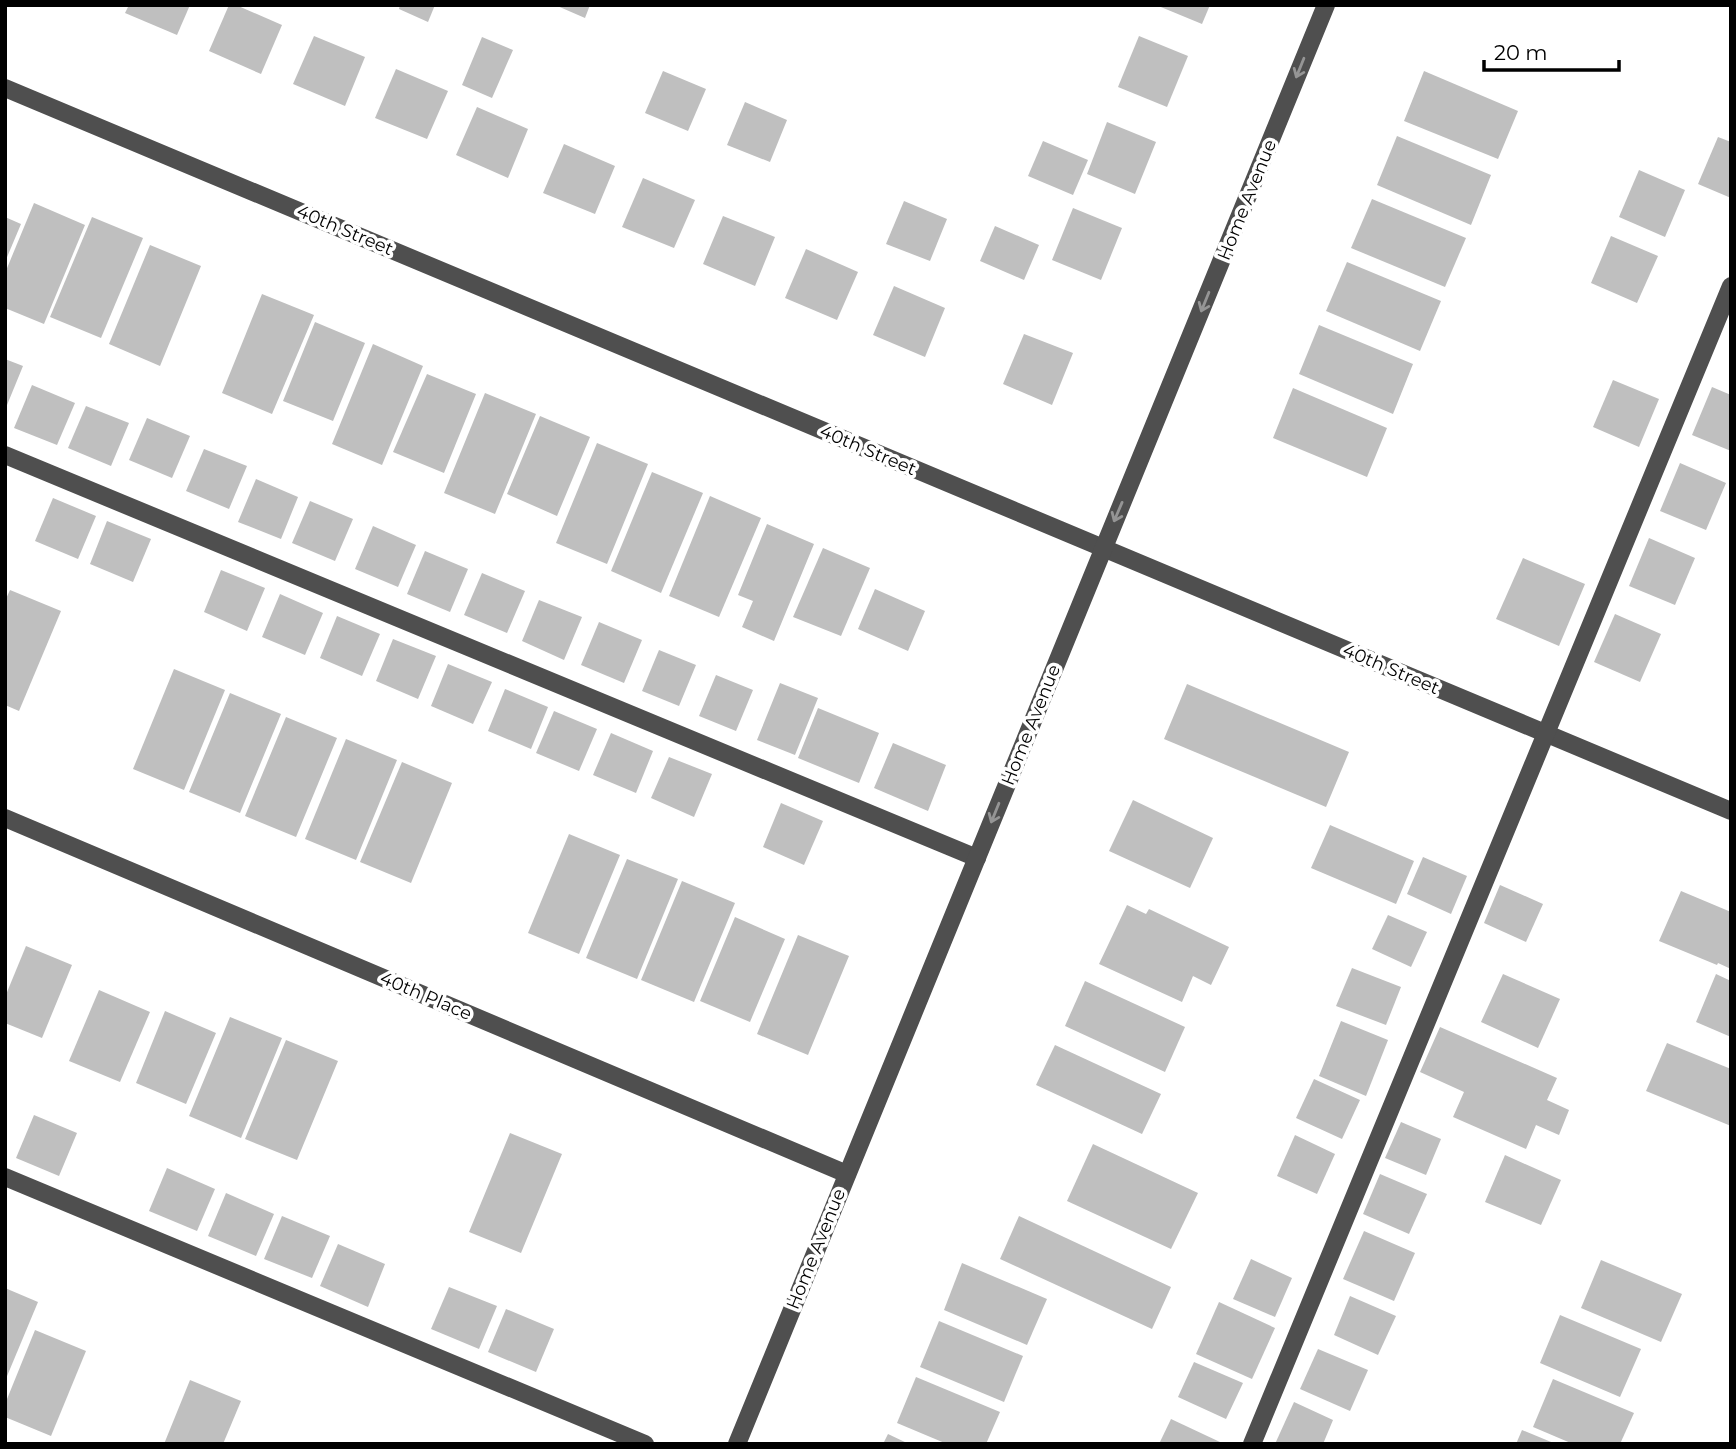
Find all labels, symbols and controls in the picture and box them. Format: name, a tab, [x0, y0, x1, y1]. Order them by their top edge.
scale bar	[1484, 28, 1619, 72]
text: 20 m	[1494, 40, 1548, 65]
one-way arrow	[1293, 57, 1306, 79]
street label: Home Avenue	[1213, 136, 1281, 264]
street label: 40th Street	[293, 200, 397, 260]
one-way arrow	[1197, 290, 1210, 312]
street label: 40th Street	[816, 420, 920, 480]
one-way arrow	[1111, 501, 1124, 522]
street label: 40th Street	[1339, 639, 1443, 699]
street label: Home Avenue	[997, 661, 1065, 789]
one-way arrow	[988, 802, 1001, 824]
street label: 40th Place	[377, 967, 475, 1025]
street label: Home Avenue	[782, 1185, 850, 1313]

